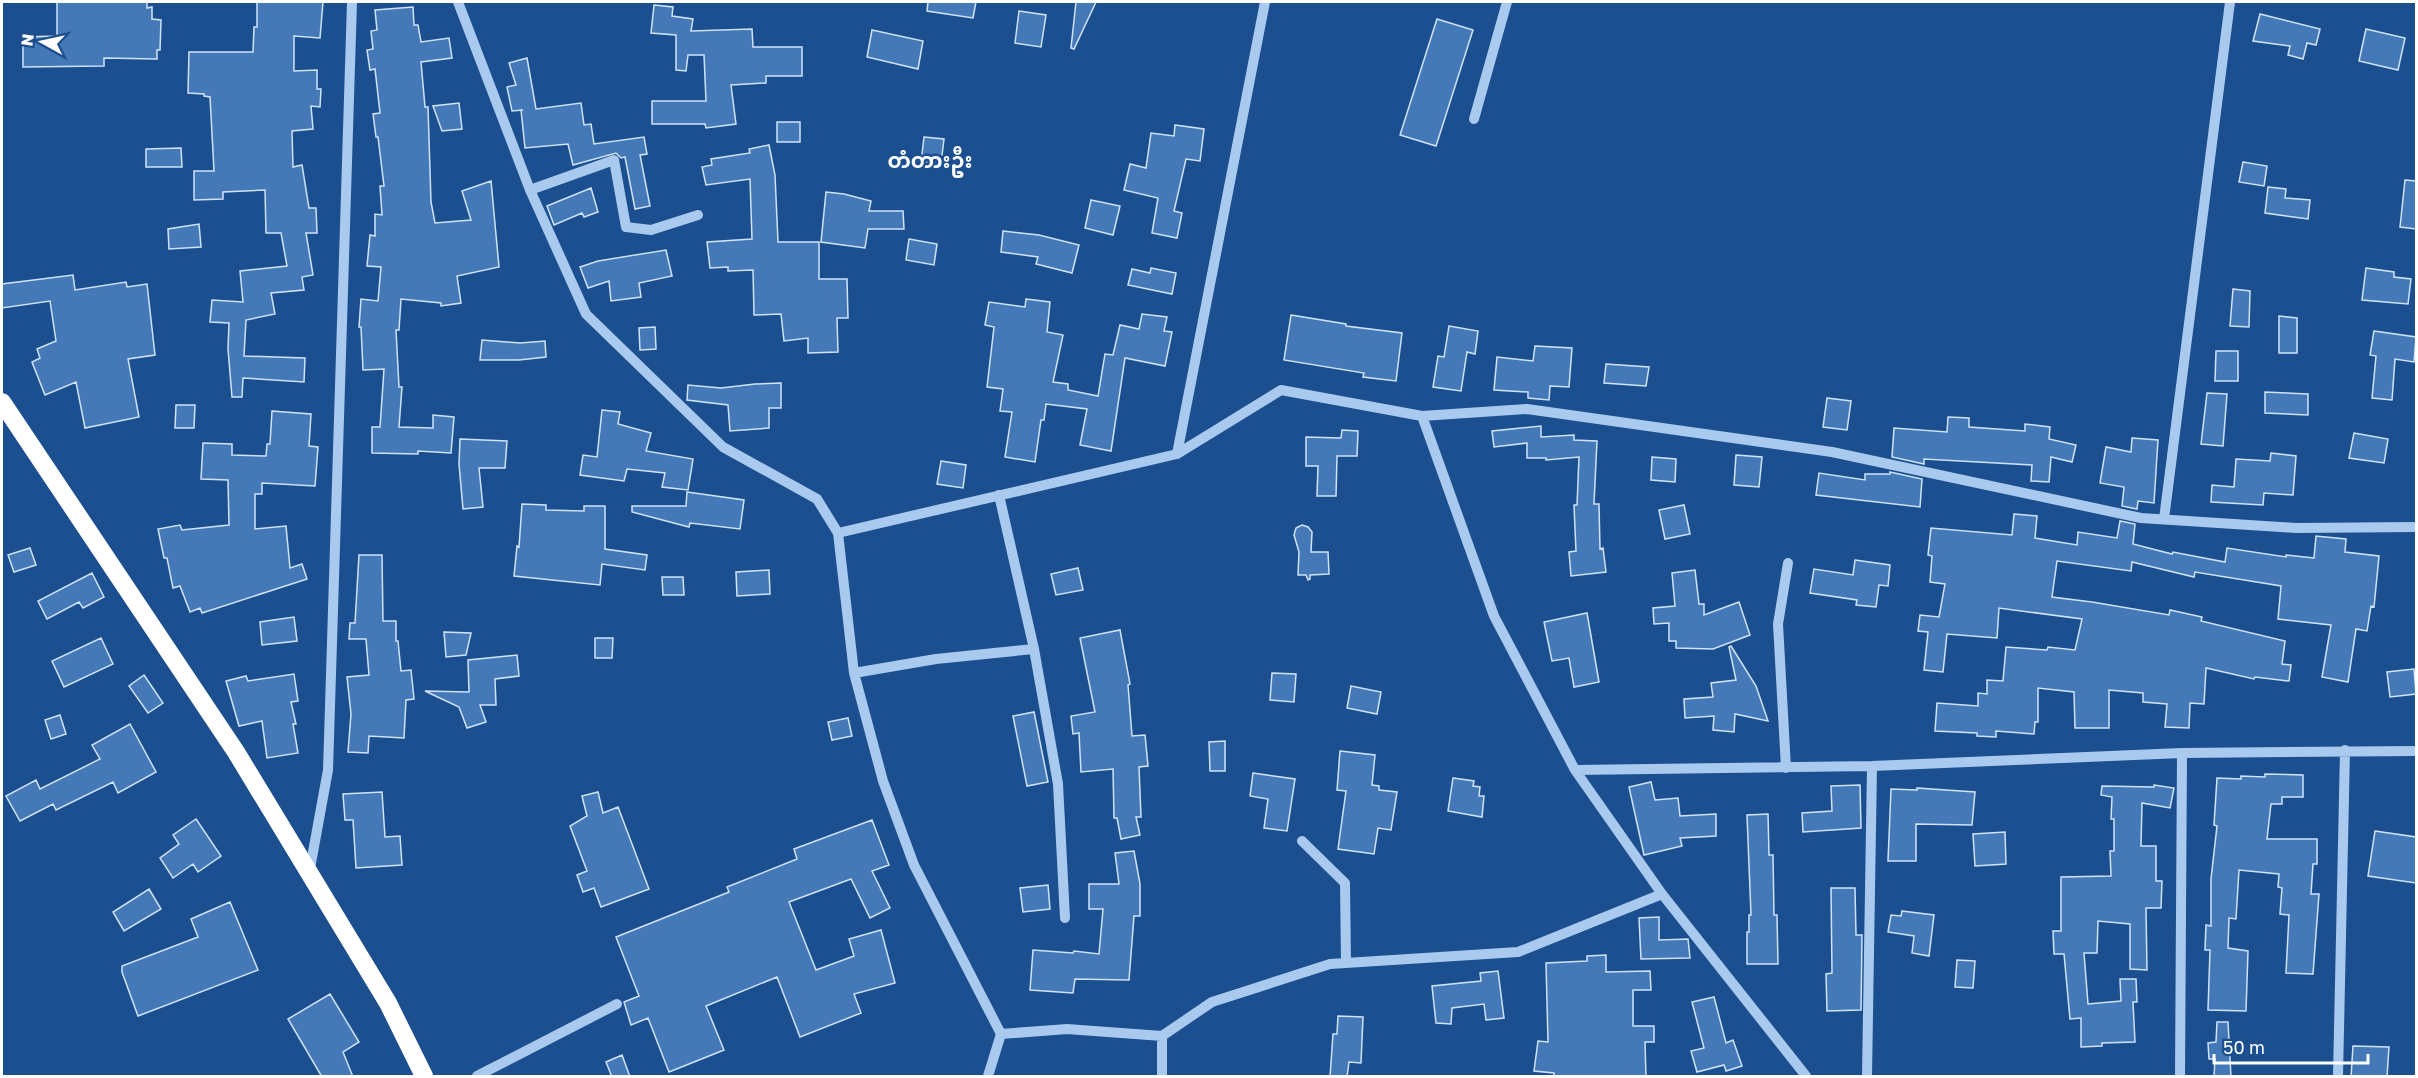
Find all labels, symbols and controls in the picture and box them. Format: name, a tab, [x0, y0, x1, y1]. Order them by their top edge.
north arrow	[12, 12, 72, 72]
text: N	[16, 32, 38, 47]
district label: တံတားဦး	[887, 146, 973, 178]
scale bar	[2214, 1027, 2368, 1065]
text: 50 m	[2223, 1036, 2265, 1058]

